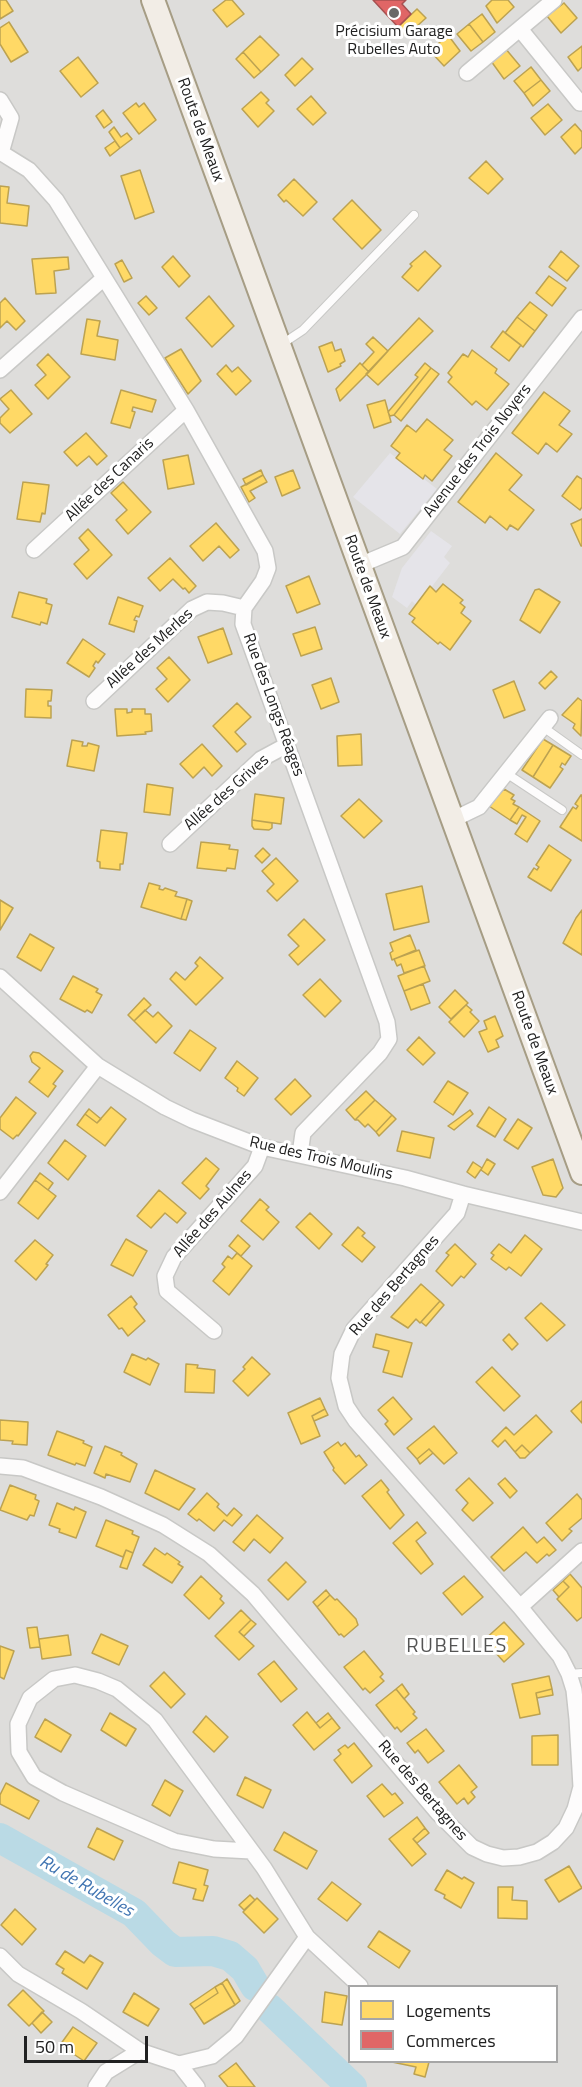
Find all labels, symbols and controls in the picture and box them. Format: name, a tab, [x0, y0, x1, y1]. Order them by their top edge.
marker: Précisium Garage Rubelles Auto	[387, 6, 401, 20]
place label: Précisium Garage Rubelles Auto	[335, 22, 453, 60]
street label: Route de Meaux	[172, 75, 228, 185]
street label: Avenue des Trois Noyers	[420, 380, 536, 522]
street label: Allée des Canaris	[62, 434, 158, 526]
street label: Route de Meaux	[339, 532, 395, 642]
street label: Allée des Merles	[103, 605, 197, 693]
street label: Rue des Longs Réages	[238, 631, 308, 779]
street label: Allée des Grives	[181, 751, 273, 835]
street label: Route de Meaux	[506, 988, 562, 1098]
street label: Rue des Trois Moulins	[248, 1133, 394, 1185]
street label: Allée des Aulnes	[170, 1166, 256, 1262]
street label: Rue des Bertagnes	[346, 1232, 444, 1340]
district label: RUBELLES	[406, 1635, 508, 1659]
street label: Rue des Bertagnes	[373, 1737, 471, 1845]
water label: Ru de Rubelles	[35, 1852, 137, 1922]
legend	[348, 1985, 558, 2063]
text: Logements	[406, 1997, 491, 2024]
scale bar	[27, 2024, 152, 2062]
text: Commerces	[406, 2027, 496, 2054]
text: 50 m	[35, 2033, 74, 2060]

